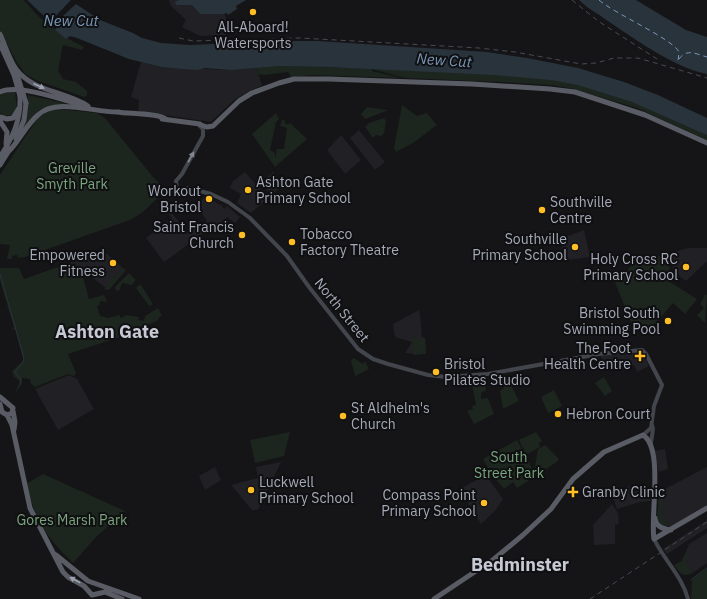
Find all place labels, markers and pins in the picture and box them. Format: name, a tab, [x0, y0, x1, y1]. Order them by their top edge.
marker: All-Aboard! Watersports	[248, 7, 258, 17]
place label: All-Aboard! Watersports	[214, 18, 292, 52]
place label: Ashton Gate Primary School	[256, 173, 351, 207]
place label: Workout Bristol	[148, 182, 201, 216]
marker: Ashton Gate Primary School	[243, 185, 253, 195]
place label: Southville Centre	[550, 193, 613, 227]
marker: Workout Bristol	[204, 194, 214, 204]
marker: Southville Centre	[537, 205, 547, 215]
place label: Saint Francis Church	[153, 218, 234, 252]
place label: Tobacco Factory Theatre	[300, 225, 399, 259]
marker: Saint Francis Church	[237, 230, 247, 240]
place label: Southville Primary School	[472, 230, 567, 264]
marker: Tobacco Factory Theatre	[287, 237, 297, 247]
marker: Southville Primary School	[570, 242, 580, 252]
place label: Empowered Fitness	[29, 246, 105, 280]
place label: Holy Cross RC Primary School	[583, 250, 678, 284]
marker: Empowered Fitness	[108, 258, 118, 268]
marker: Holy Cross RC Primary School	[681, 262, 691, 272]
place label: Bristol South Swimming Pool	[563, 304, 660, 338]
marker: Bristol South Swimming Pool	[663, 316, 673, 326]
place label: The Foot Health Centre	[544, 339, 631, 373]
marker: The Foot Health Centre	[634, 350, 646, 362]
place label: Bristol Pilates Studio	[444, 355, 531, 389]
marker: Bristol Pilates Studio	[431, 367, 441, 377]
place label: St Aldhelm's Church	[351, 399, 430, 433]
place label: Hebron Court	[566, 405, 651, 423]
marker: Hebron Court	[553, 409, 563, 419]
marker: St Aldhelm's Church	[338, 411, 348, 421]
place label: Luckwell Primary School	[259, 473, 354, 507]
place label: Granby Clinic	[582, 483, 665, 501]
marker: Luckwell Primary School	[246, 485, 256, 495]
place label: Compass Point Primary School	[381, 486, 476, 520]
marker: Granby Clinic	[567, 486, 579, 498]
marker: Compass Point Primary School	[479, 498, 489, 508]

